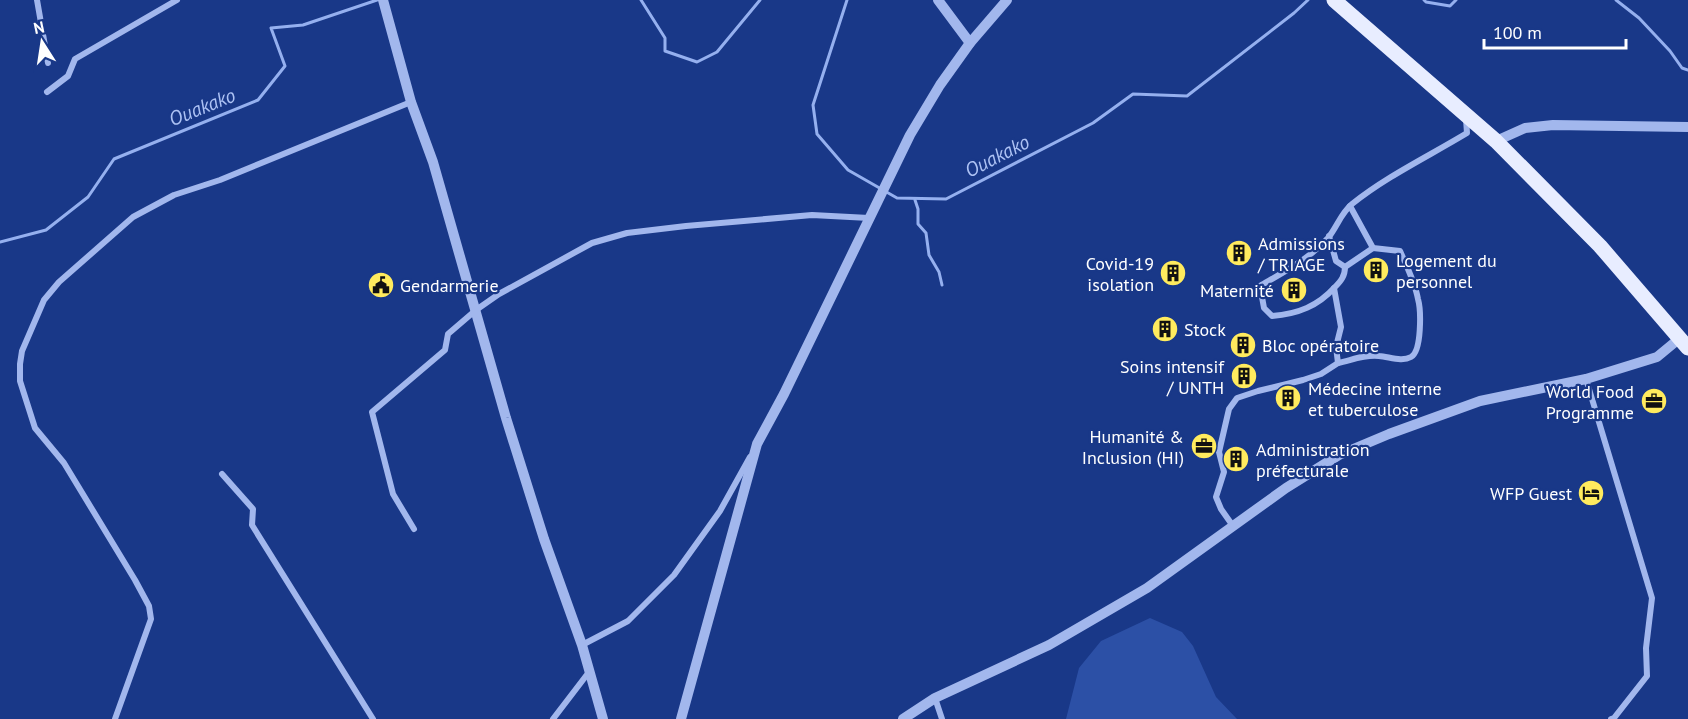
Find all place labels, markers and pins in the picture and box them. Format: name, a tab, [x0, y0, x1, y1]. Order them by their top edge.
place label: Admissions / TRIAGE	[1257, 232, 1345, 276]
building icon: Admissions / TRIAGE	[1224, 238, 1254, 268]
place label: Logement du personnel	[1396, 249, 1497, 293]
place label: Covid-19 isolation	[1086, 252, 1154, 296]
building icon: Logement du personnel	[1361, 255, 1391, 285]
building icon: Covid-19 isolation	[1158, 258, 1188, 288]
public building icon: Gendarmerie	[366, 270, 396, 300]
place label: Gendarmerie	[400, 274, 499, 297]
building icon: Maternité	[1279, 275, 1309, 305]
place label: Maternité	[1200, 279, 1274, 302]
building icon: Stock	[1150, 314, 1180, 344]
place label: Stock	[1184, 318, 1226, 341]
building icon: Bloc opératoire	[1228, 330, 1258, 360]
place label: Bloc opératoire	[1262, 334, 1379, 357]
place label: Soins intensif / UNTH	[1120, 355, 1225, 399]
building icon: Soins intensif / UNTH	[1229, 361, 1259, 391]
place label: Médecine interne et tuberculose	[1308, 377, 1442, 421]
place label: World Food Programme	[1546, 380, 1634, 424]
building icon: Médecine interne et tuberculose	[1273, 383, 1303, 413]
office icon: World Food Programme	[1639, 386, 1669, 416]
place label: Humanité & Inclusion (HI)	[1082, 425, 1184, 469]
office icon: Humanité & Inclusion (HI)	[1189, 431, 1219, 461]
place label: Administration préfecturale	[1256, 438, 1369, 482]
building icon: Administration préfecturale	[1221, 444, 1251, 474]
hotel icon: WFP Guest	[1576, 478, 1606, 508]
place label: WFP Guest	[1490, 482, 1572, 505]

